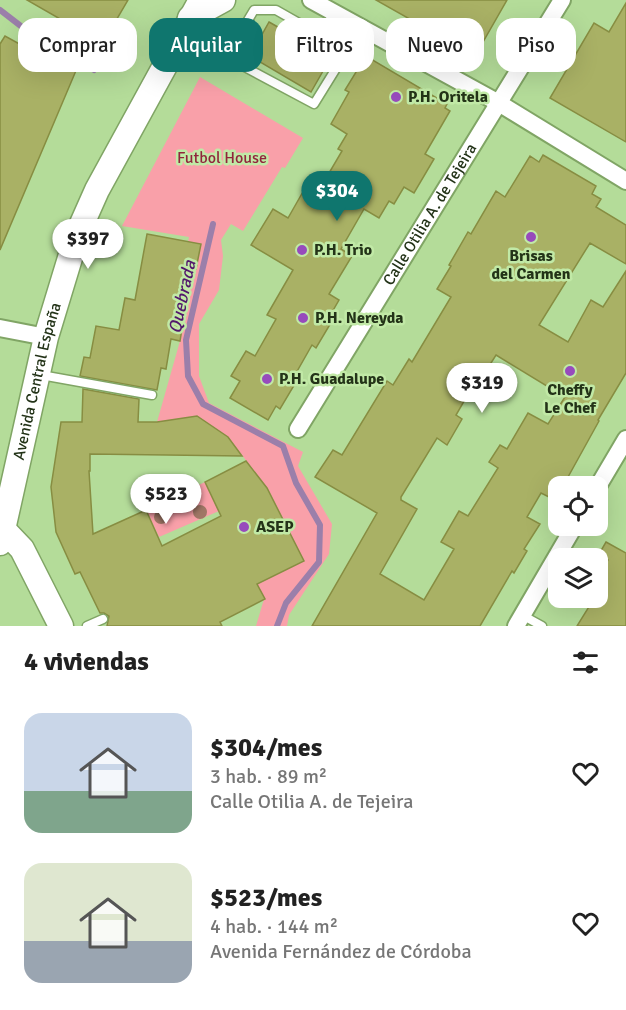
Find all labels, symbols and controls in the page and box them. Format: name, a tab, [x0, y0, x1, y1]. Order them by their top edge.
chip: Comprar	[18, 18, 137, 72]
chip: Alquilar	[149, 18, 263, 72]
chip: Filtros	[275, 18, 374, 72]
chip: Nuevo	[386, 18, 484, 72]
chip: Piso	[496, 18, 576, 72]
place label: P.H. Oritela	[408, 87, 488, 107]
marker: P.H. Oritela	[389, 90, 403, 104]
street label: Calle Otilia A. de Tejeira	[379, 140, 481, 289]
park label: Futbol House	[177, 148, 267, 168]
pin: $304	[301, 171, 373, 222]
text: $304	[315, 178, 359, 203]
pin: $397	[52, 219, 124, 270]
text: $397	[66, 226, 110, 251]
marker: Brisas del Carmen	[524, 230, 538, 244]
place label: P.H. Trio	[314, 240, 372, 260]
marker: P.H. Trio	[295, 243, 309, 257]
place label: Brisas del Carmen	[491, 246, 571, 284]
water label: Quebrada	[164, 258, 201, 336]
street label: Avenida Central España	[9, 300, 66, 462]
place label: P.H. Nereyda	[315, 308, 403, 328]
marker: P.H. Nereyda	[296, 311, 310, 325]
pin: $319	[446, 363, 518, 414]
marker: Cheffy Le Chef	[563, 364, 577, 378]
place label: P.H. Guadalupe	[279, 369, 384, 389]
text: $319	[460, 370, 504, 395]
marker: P.H. Guadalupe	[260, 372, 274, 386]
place label: Cheffy Le Chef	[544, 380, 597, 418]
pin: $523	[130, 474, 202, 525]
map controls	[548, 476, 608, 608]
button: locate	[548, 476, 608, 536]
text: $523	[144, 481, 188, 506]
place label: ASEP	[256, 517, 294, 537]
marker: ASEP	[237, 520, 251, 534]
button: layers	[548, 548, 608, 608]
text: 4 viviendas	[24, 646, 149, 678]
icon: filters	[569, 646, 602, 679]
text: $304/mes	[210, 732, 322, 764]
icon: home	[72, 737, 144, 809]
icon: heart	[569, 757, 602, 790]
text: 3 hab. · 89 m²	[210, 764, 327, 789]
text: Calle Otilia A. de Tejeira	[210, 789, 413, 814]
text: $523/mes	[210, 882, 322, 914]
icon: home	[72, 887, 144, 959]
icon: heart	[569, 907, 602, 940]
text: 4 hab. · 144 m²	[210, 914, 338, 939]
text: Avenida Fernández de Córdoba	[210, 939, 472, 964]

